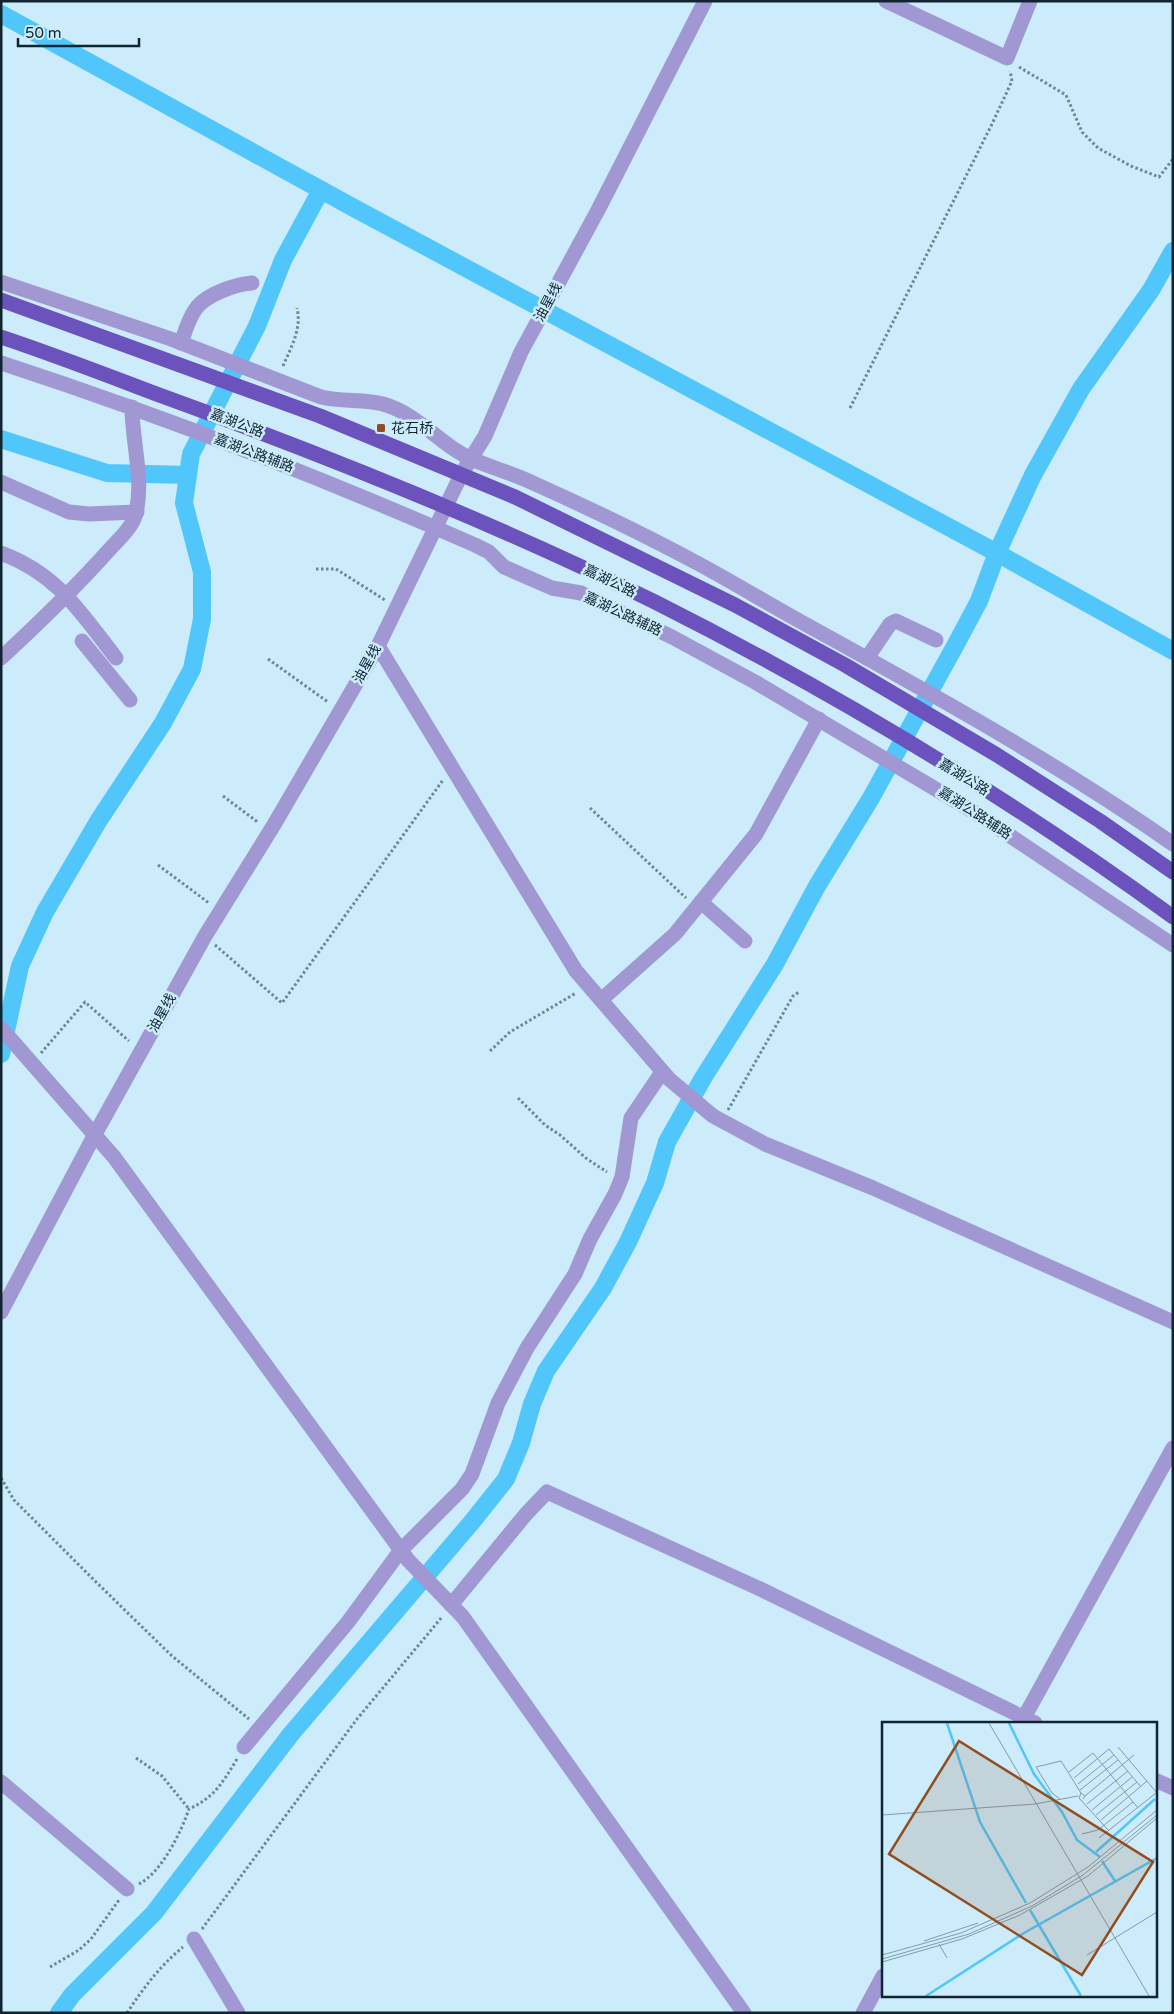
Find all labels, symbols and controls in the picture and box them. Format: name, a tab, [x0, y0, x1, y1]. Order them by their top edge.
scale bar	[18, 15, 139, 47]
text: 50 m	[25, 24, 62, 42]
street label: 油星线	[531, 279, 565, 325]
street label: 嘉湖公路	[208, 405, 266, 441]
place label: 花石桥	[391, 420, 433, 437]
marker: 花石桥	[375, 422, 387, 434]
street label: 嘉湖公路辅路	[212, 430, 296, 476]
street label: 嘉湖公路	[581, 561, 639, 601]
street label: 嘉湖公路辅路	[581, 589, 665, 639]
street label: 油星线	[349, 642, 385, 686]
street label: 嘉湖公路	[936, 755, 992, 799]
street label: 嘉湖公路辅路	[935, 783, 1015, 843]
street label: 油星线	[144, 991, 180, 1035]
inset map	[882, 1722, 1156, 1996]

